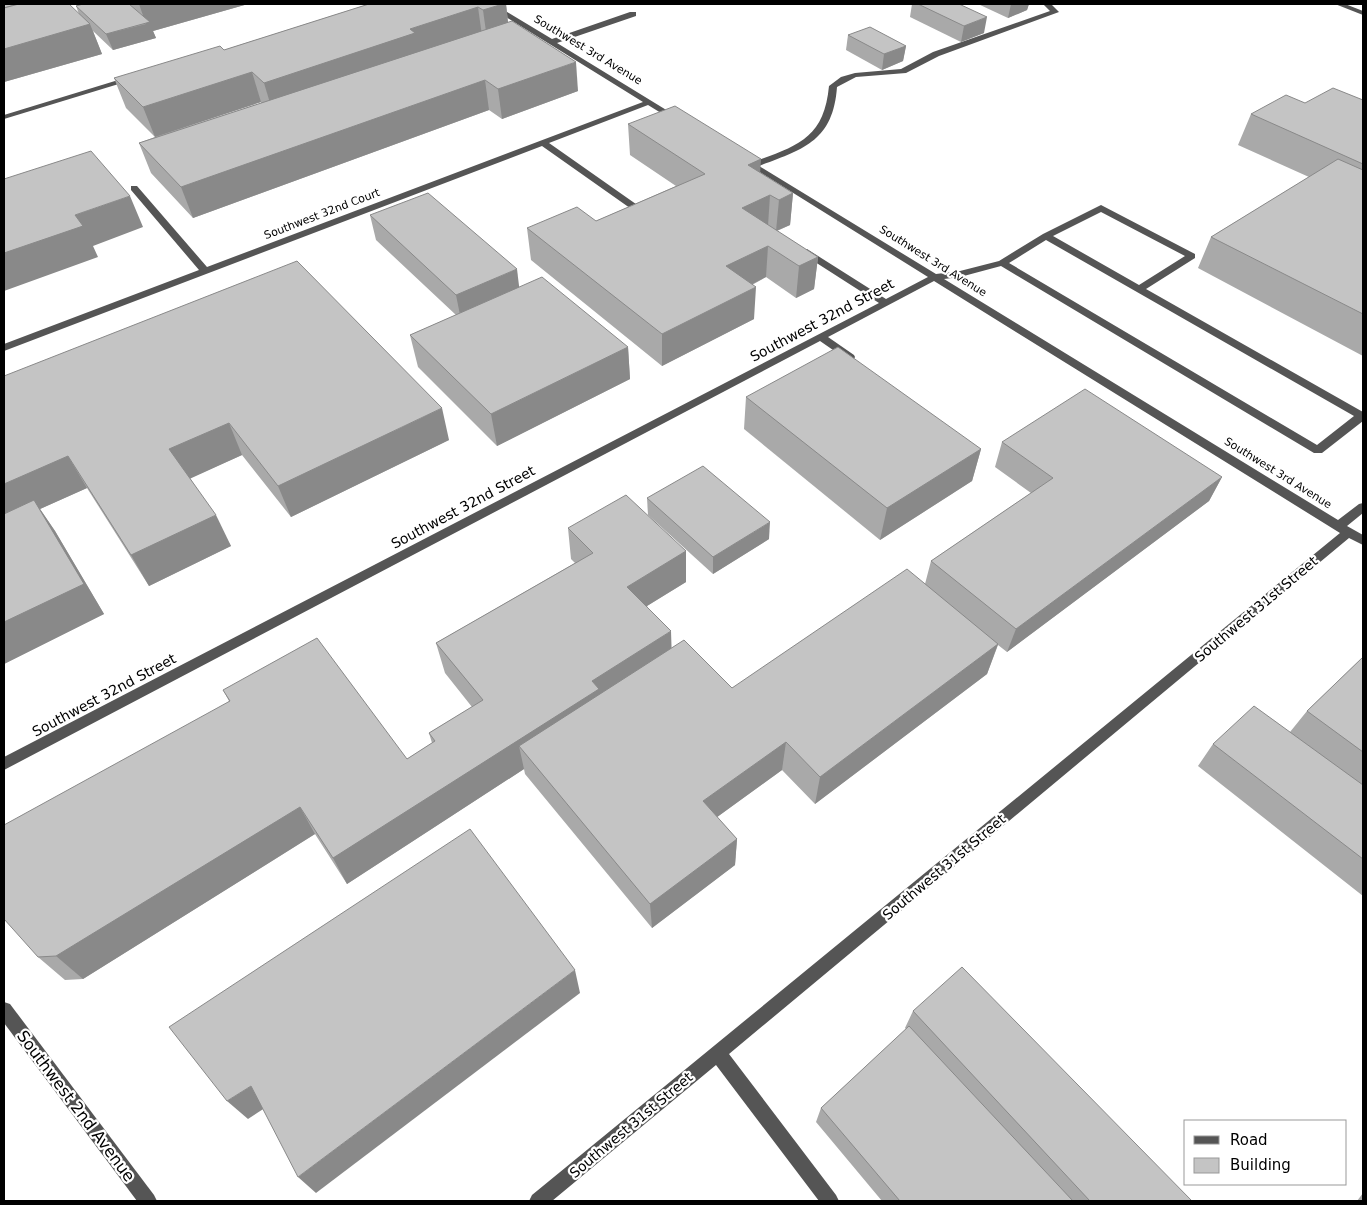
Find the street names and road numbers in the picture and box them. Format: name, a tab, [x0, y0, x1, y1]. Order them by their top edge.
street label: Southwest 3rd Avenue	[532, 13, 645, 88]
street label: Southwest 32nd Court	[262, 186, 382, 242]
street label: Southwest 3rd Avenue	[877, 223, 989, 299]
street label: Southwest 32nd Street	[747, 275, 897, 365]
street label: Southwest 3rd Avenue	[1222, 435, 1334, 511]
street label: Southwest 32nd Street	[388, 462, 538, 552]
street label: Southwest 31st Street	[1191, 553, 1321, 665]
street label: Southwest 32nd Street	[29, 650, 179, 740]
street label: Southwest 31st Street	[879, 811, 1009, 923]
street label: Southwest 2nd Avenue	[13, 1027, 139, 1185]
street label: Southwest 31st Street	[566, 1069, 696, 1181]

